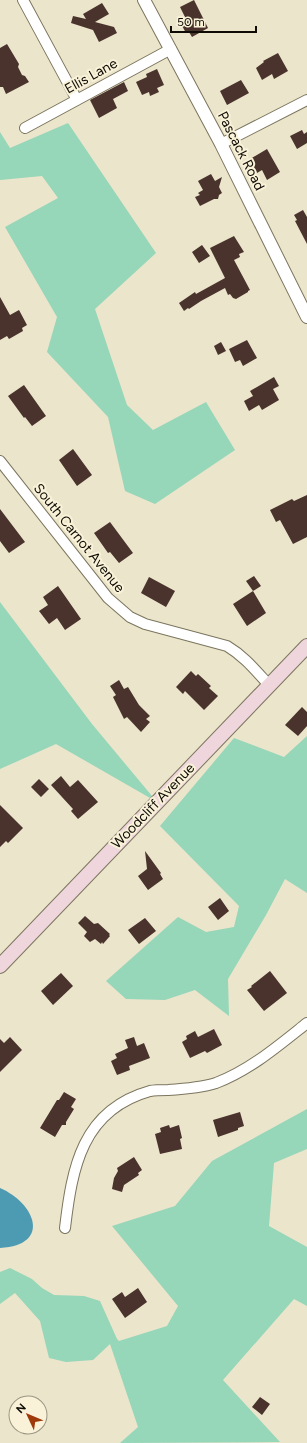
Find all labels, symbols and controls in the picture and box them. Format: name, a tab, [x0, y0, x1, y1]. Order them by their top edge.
scale bar	[171, 8, 256, 34]
text: 50 m	[177, 15, 205, 29]
street label: Ellis Lane	[62, 54, 121, 97]
street label: Pascack Road	[214, 109, 268, 193]
street label: South Carnot Avenue	[30, 480, 128, 596]
street label: Woodcliff Avenue	[108, 759, 198, 852]
north arrow	[8, 1395, 48, 1435]
text: N	[14, 1401, 29, 1416]

